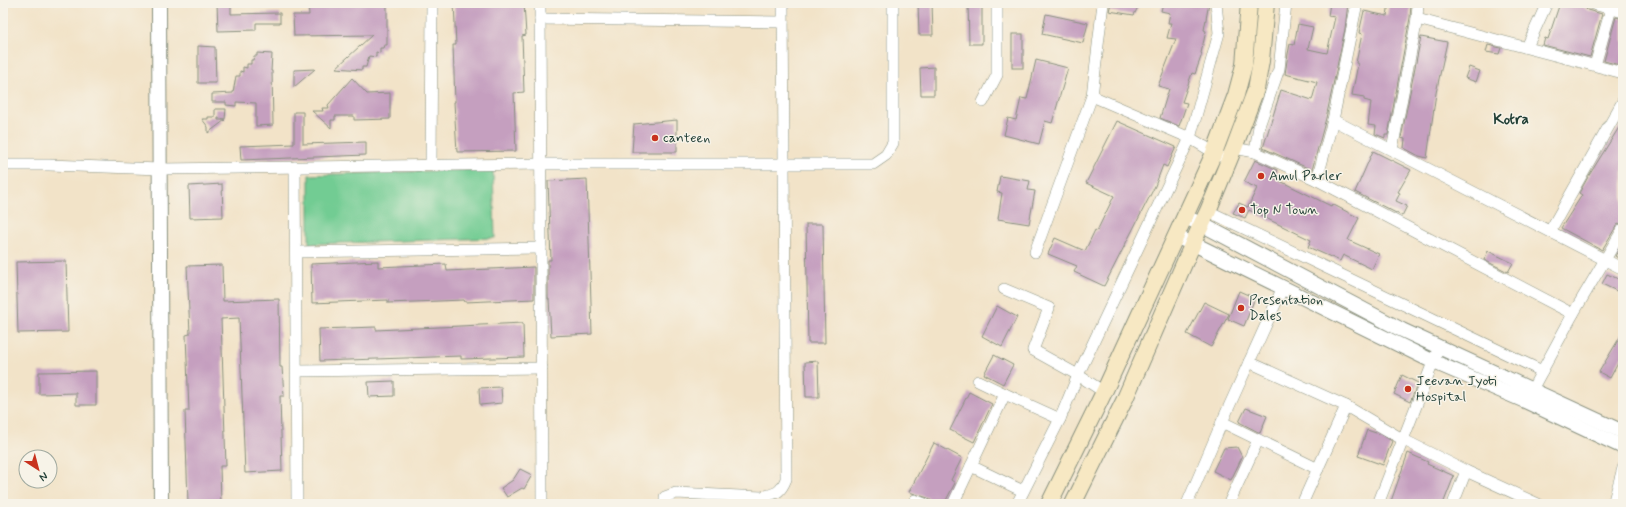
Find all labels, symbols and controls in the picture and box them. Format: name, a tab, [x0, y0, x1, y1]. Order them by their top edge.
district label: Kotra	[1493, 110, 1529, 130]
place label: canteen	[663, 129, 710, 147]
marker: canteen	[650, 133, 660, 143]
place label: Amul Parler	[1269, 167, 1342, 185]
marker: Amul Parler	[1256, 171, 1266, 181]
place label: Top N Town	[1250, 201, 1318, 219]
marker: Top N Town	[1237, 205, 1247, 215]
place label: Presentation Dales	[1249, 291, 1323, 325]
marker: Presentation Dales	[1236, 303, 1246, 313]
place label: Jeevan Jyoti Hospital	[1416, 372, 1497, 406]
marker: Jeevan Jyoti Hospital	[1403, 384, 1413, 394]
north arrow	[18, 449, 58, 489]
text: N	[36, 468, 50, 484]

